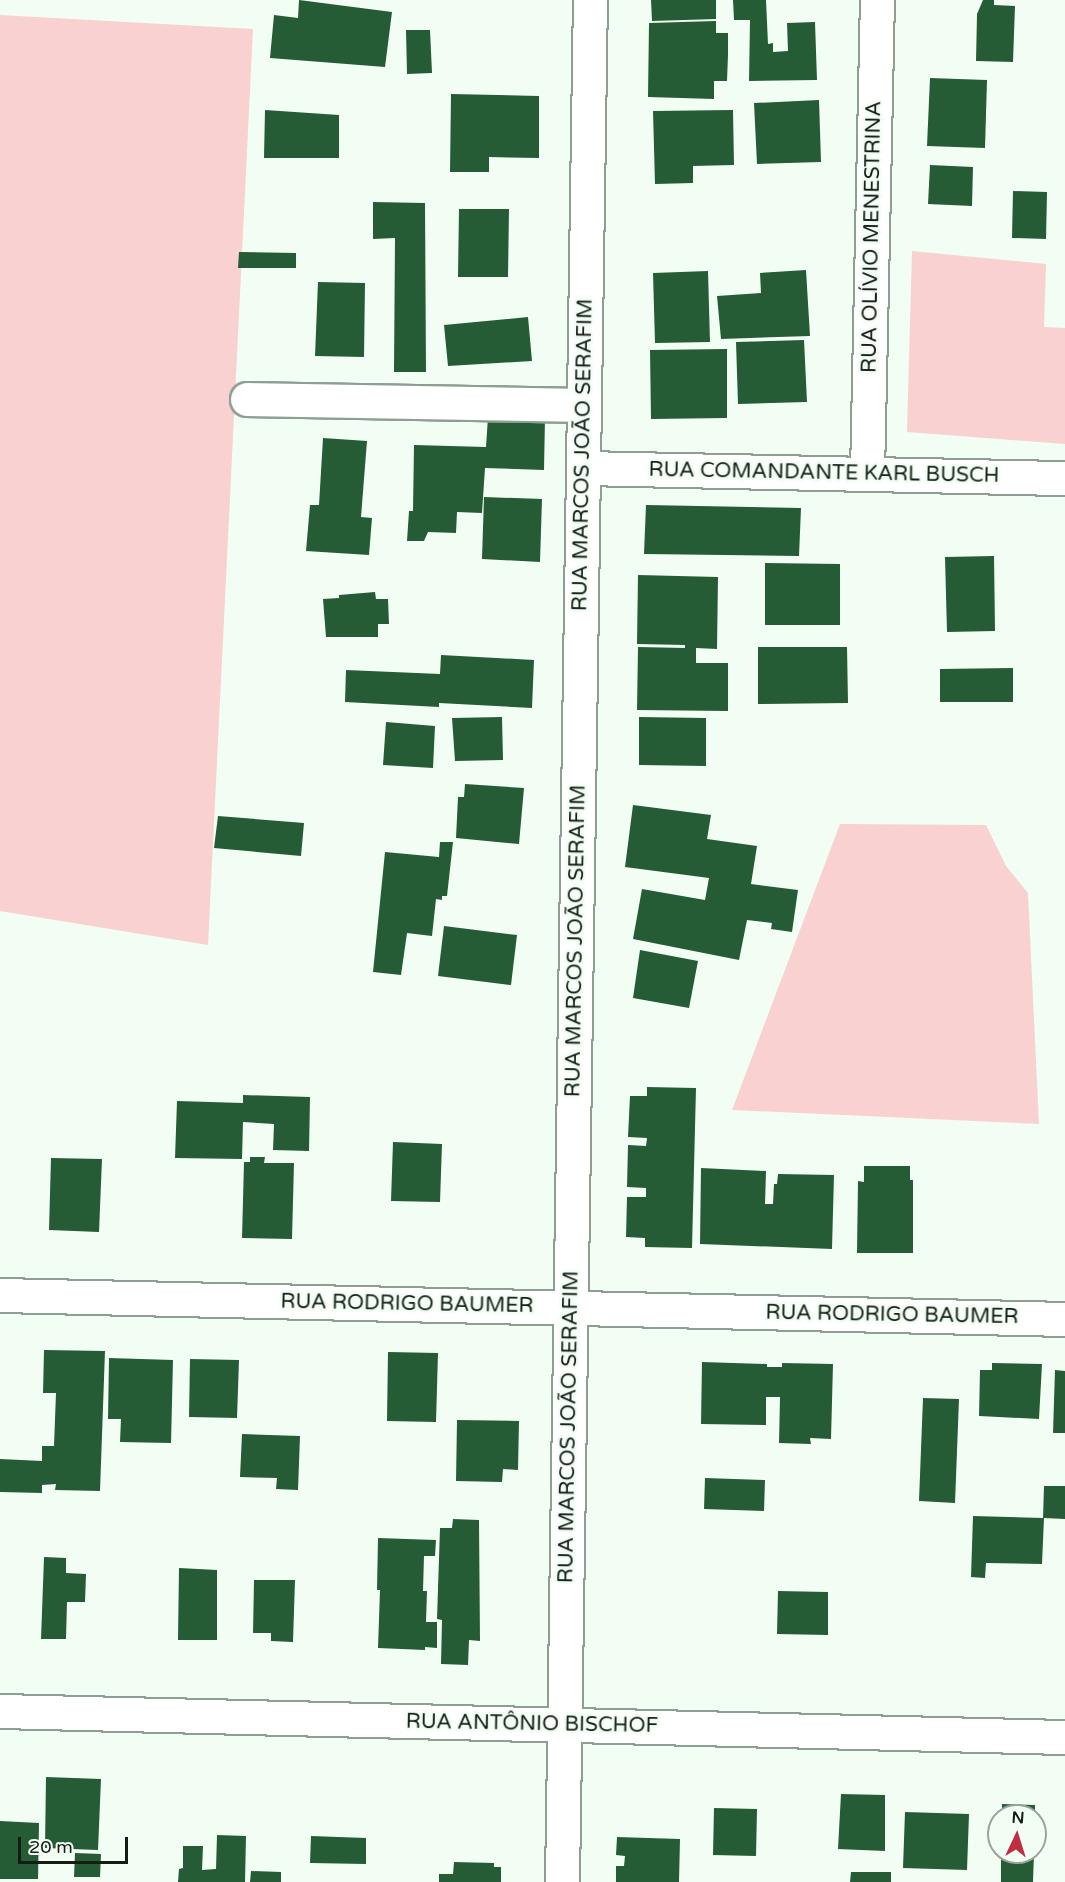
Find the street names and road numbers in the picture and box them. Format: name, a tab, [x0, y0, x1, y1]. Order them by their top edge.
street label: RUA OLÍVIO MENESTRINA	[857, 101, 887, 373]
street label: RUA MARCOS JOÃO SERAFIM	[568, 299, 598, 611]
street label: RUA COMANDANTE KARL BUSCH	[648, 457, 1000, 489]
street label: RUA MARCOS JOÃO SERAFIM	[561, 785, 591, 1097]
street label: RUA MARCOS JOÃO SERAFIM	[554, 1271, 584, 1583]
street label: RUA RODRIGO BAUMER	[280, 1289, 534, 1319]
street label: RUA RODRIGO BAUMER	[765, 1300, 1019, 1330]
street label: RUA ANTÔNIO BISCHOF	[406, 1709, 658, 1739]

